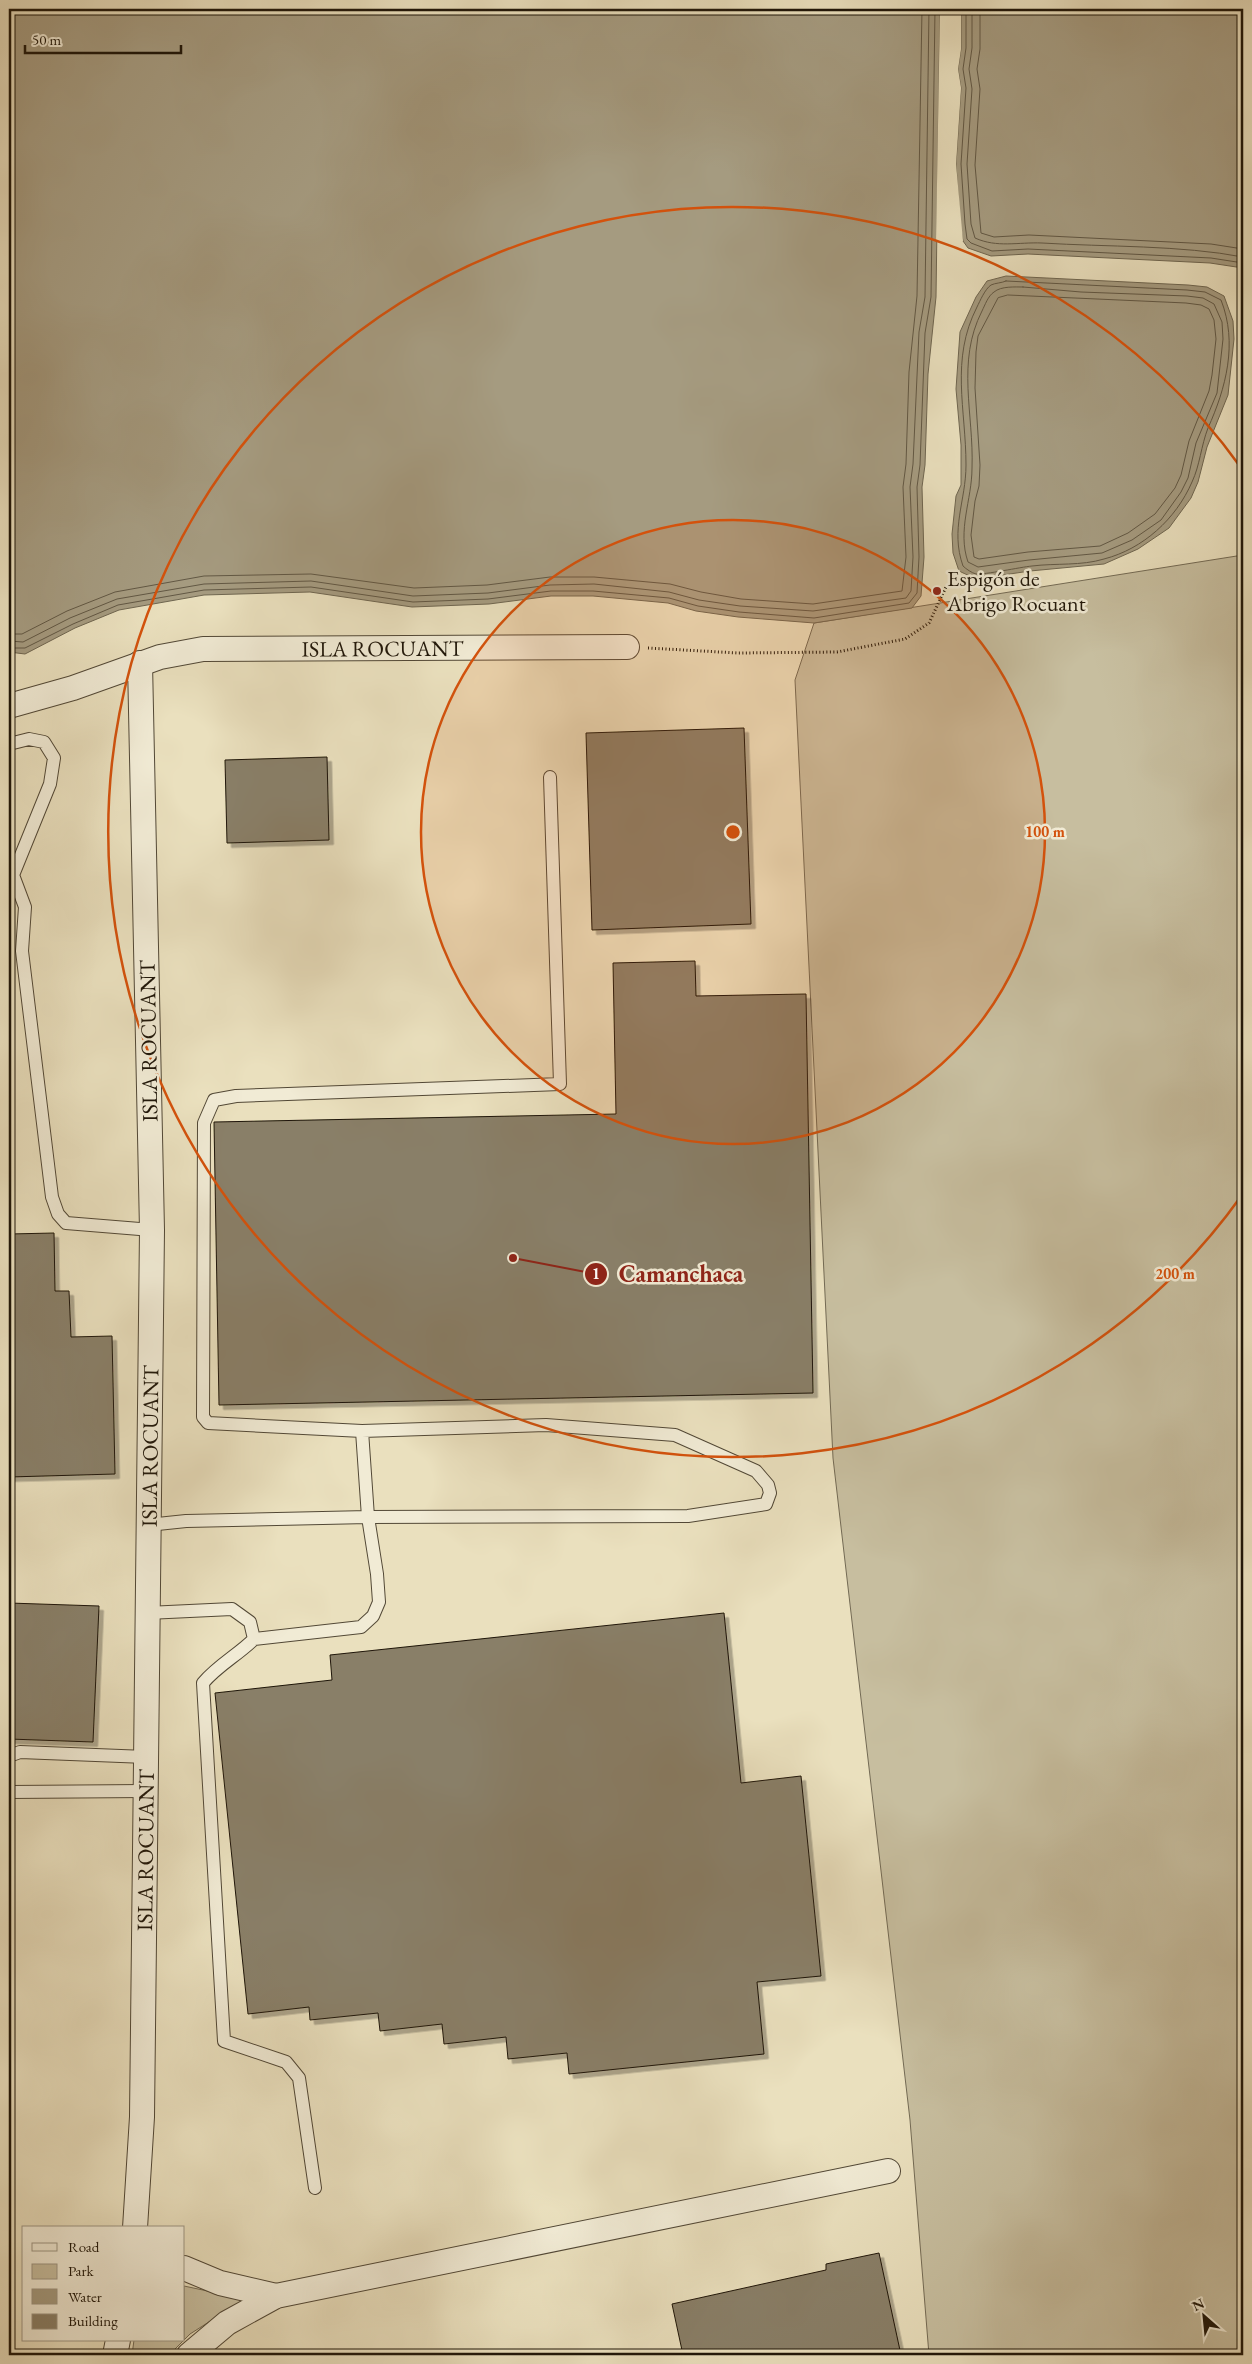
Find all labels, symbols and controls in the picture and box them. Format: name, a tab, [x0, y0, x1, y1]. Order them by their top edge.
scale bar	[25, 22, 181, 54]
text: 50 m	[32, 30, 61, 49]
place label: Espigón de Abrigo Rocuant	[946, 564, 1086, 618]
marker: Espigón de Abrigo Rocuant	[931, 585, 943, 597]
street label: ISLA ROCUANT	[301, 634, 464, 664]
text: 100 m	[1025, 822, 1065, 841]
centre of rings	[724, 823, 742, 841]
street label: ISLA ROCUANT	[133, 960, 164, 1122]
callout: Camanchaca	[584, 1255, 753, 1294]
text: Camanchaca	[619, 1258, 744, 1289]
text: 1	[592, 1264, 600, 1283]
text: 200 m	[1155, 1264, 1195, 1283]
street label: ISLA ROCUANT	[135, 1365, 165, 1527]
street label: ISLA ROCUANT	[130, 1769, 161, 1931]
legend	[22, 2226, 185, 2342]
text: Road	[68, 2237, 100, 2256]
text: Park	[68, 2261, 95, 2280]
text: Water	[68, 2287, 102, 2306]
north arrow	[1180, 2292, 1230, 2342]
text: N	[1189, 2294, 1208, 2315]
text: Building	[68, 2311, 118, 2330]

